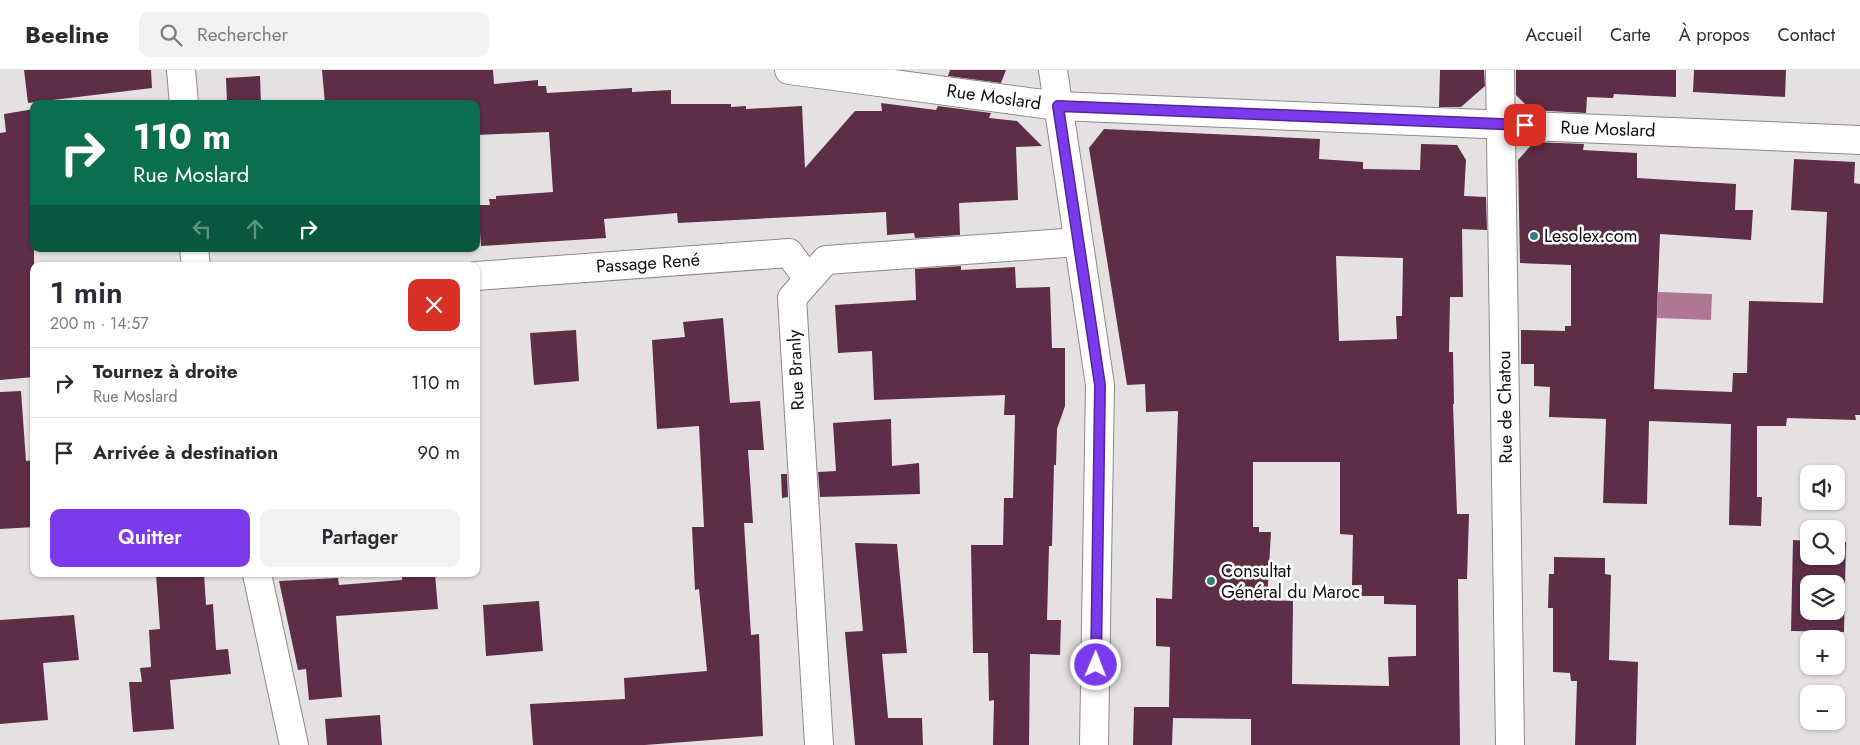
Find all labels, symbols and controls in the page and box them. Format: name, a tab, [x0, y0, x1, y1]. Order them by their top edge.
search box	[139, 12, 489, 57]
text: Beeline	[25, 17, 109, 52]
icon: search	[157, 21, 185, 49]
text: Rechercher	[197, 21, 288, 48]
text: Accueil	[1525, 22, 1582, 48]
text: Carte	[1610, 22, 1651, 48]
text: À propos	[1679, 22, 1749, 48]
text: Contact	[1777, 22, 1835, 48]
street label: Rue Moslard	[945, 78, 1043, 116]
pin	[1504, 104, 1546, 146]
icon: arrive	[1511, 111, 1539, 139]
text: 110 m	[133, 112, 231, 162]
street label: Rue Moslard	[1560, 114, 1656, 144]
icon: right	[50, 120, 115, 185]
text: Rue Moslard	[133, 158, 249, 190]
icon: left	[188, 215, 216, 243]
icon: ahead	[241, 215, 269, 243]
icon: right	[294, 215, 322, 243]
place label: Lesolex.com	[1544, 223, 1638, 249]
marker: Lesolex.com	[1528, 230, 1540, 242]
street label: Passage René	[595, 246, 701, 280]
text: 1 min	[50, 271, 123, 314]
button: close	[408, 279, 460, 331]
text: 200 m · 14:57	[50, 312, 149, 335]
street label: Rue Branly	[781, 329, 811, 411]
street label: Rue de Chatou	[1491, 350, 1519, 464]
text: Tournez à droite	[93, 358, 238, 385]
icon: right	[50, 369, 78, 397]
text: 110 m	[411, 369, 460, 396]
text: Rue Moslard	[93, 385, 178, 408]
icon: arrive	[50, 439, 78, 467]
text: Arrivée à destination	[93, 439, 278, 466]
text: 90 m	[417, 439, 460, 466]
map controls	[1800, 465, 1845, 730]
button: sound	[1800, 465, 1845, 510]
button: Quitter	[50, 509, 250, 567]
button: Partager	[260, 509, 460, 567]
button: search	[1800, 520, 1845, 565]
place label: Consultat Général du Maroc	[1221, 558, 1360, 605]
marker: Consultat Général du Maroc	[1205, 575, 1217, 587]
button: layers	[1800, 575, 1845, 620]
button: +	[1800, 630, 1845, 675]
position arrow	[1069, 638, 1121, 690]
button: −	[1800, 685, 1845, 730]

